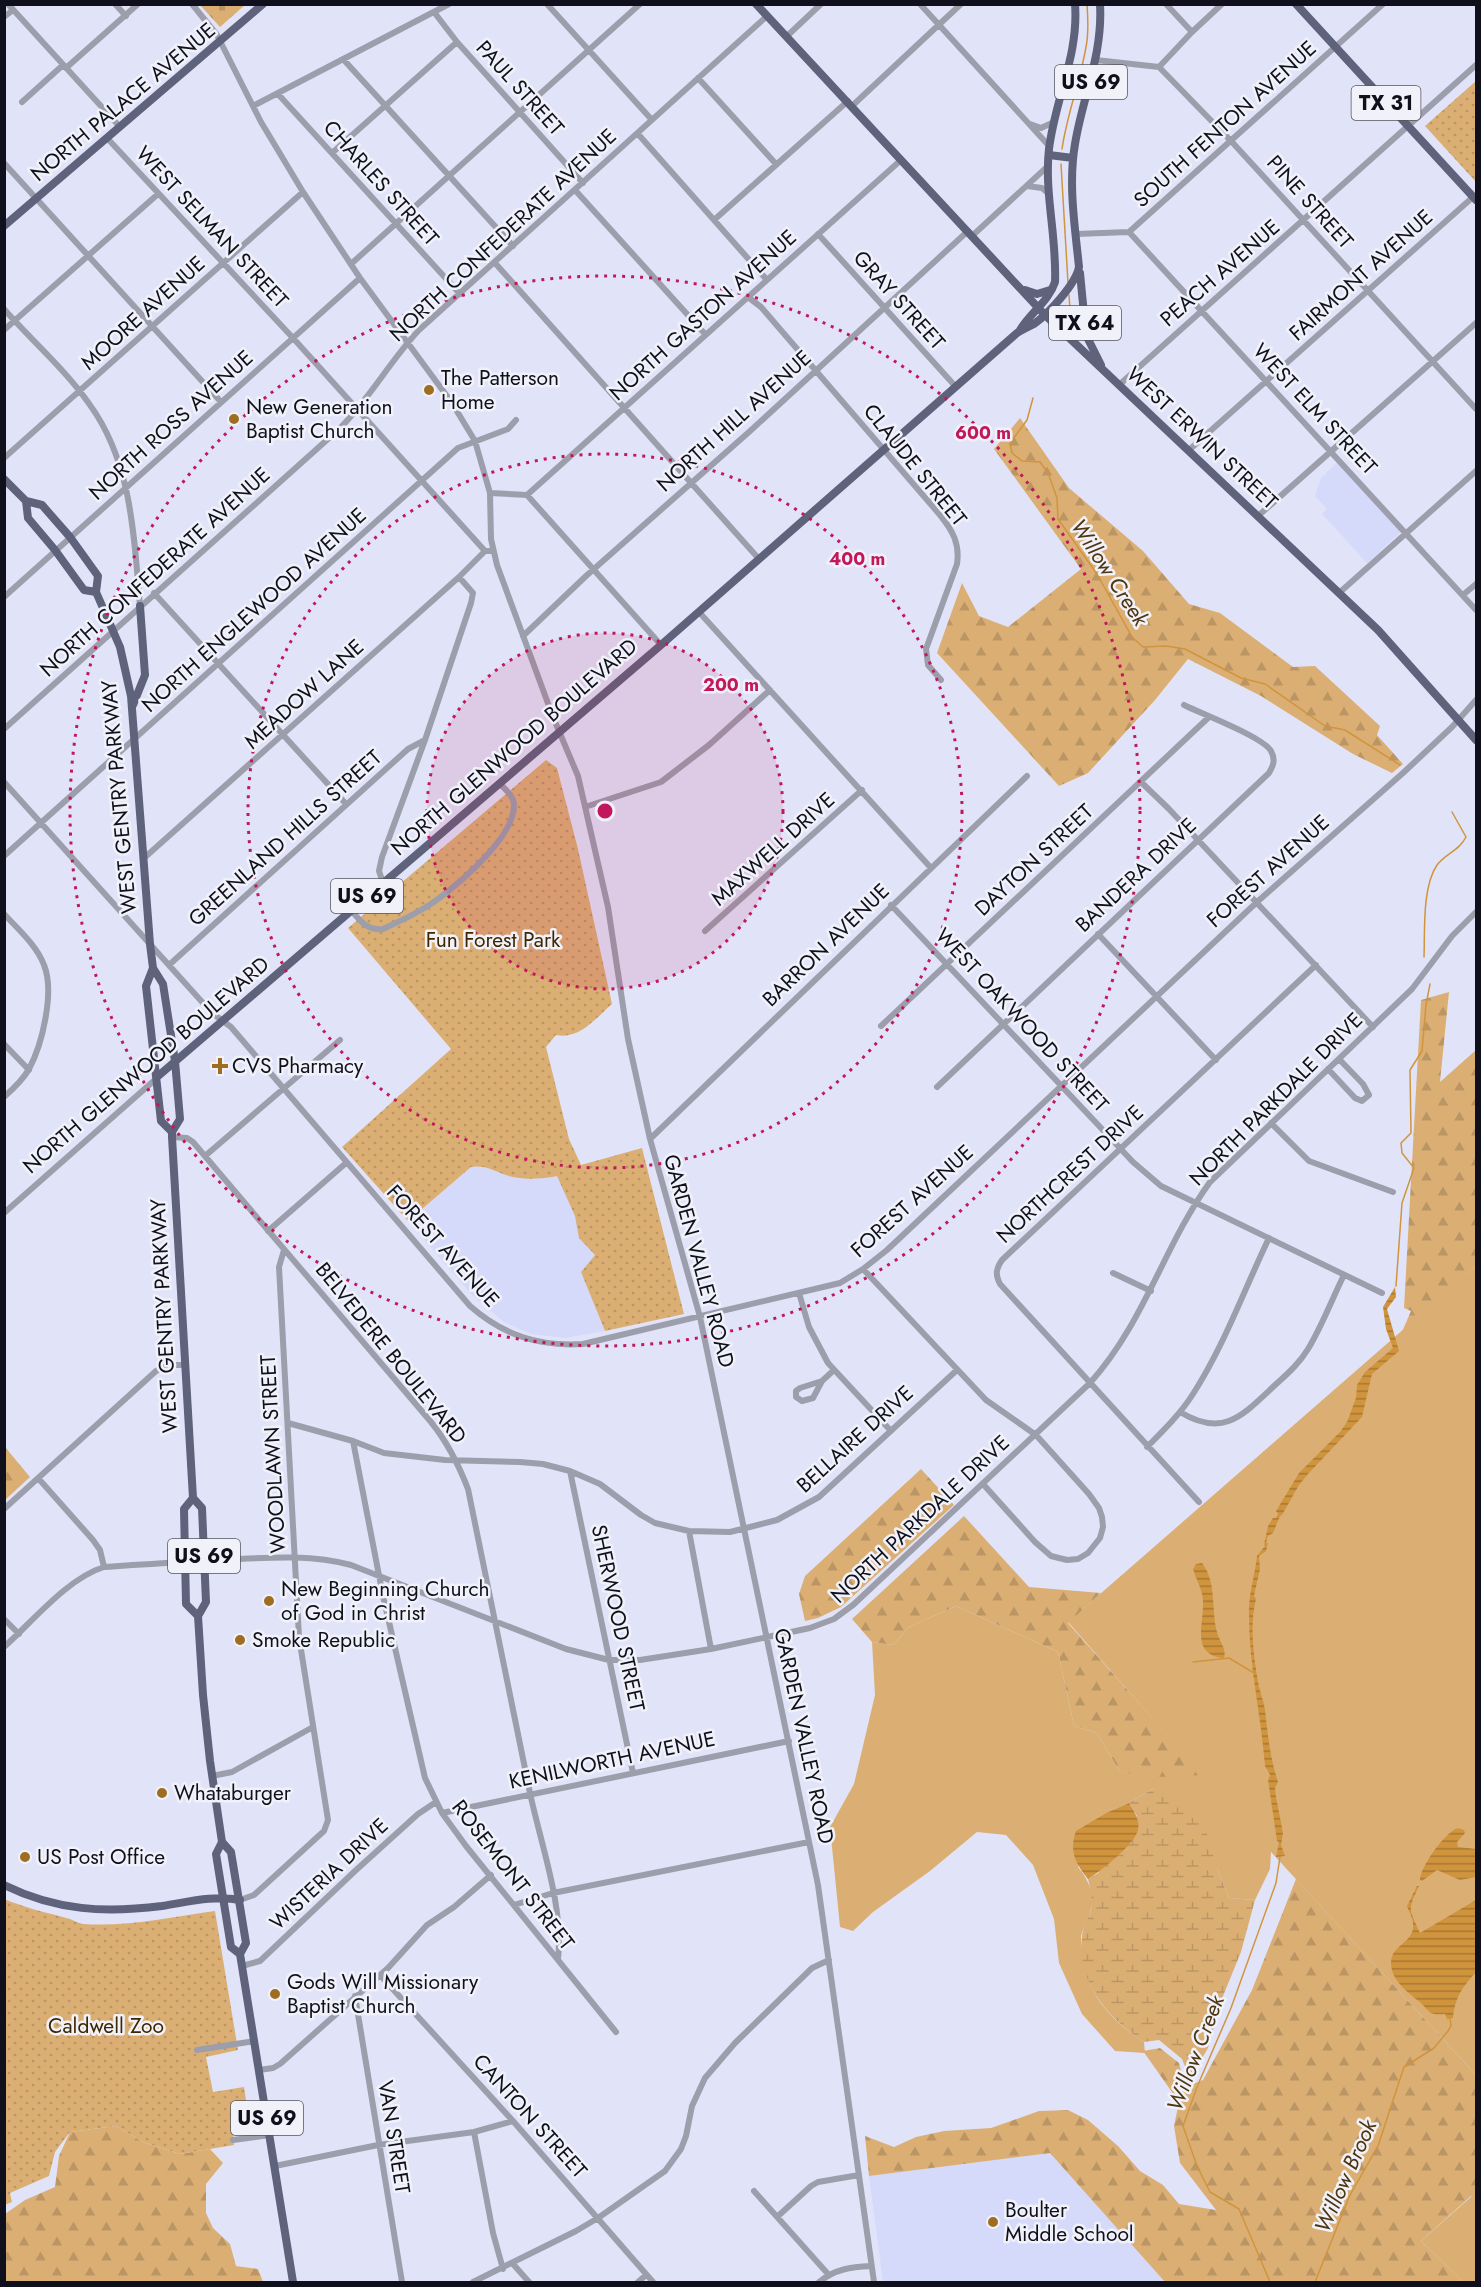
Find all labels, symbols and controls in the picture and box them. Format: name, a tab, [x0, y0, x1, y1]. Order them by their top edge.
street label: NORTH PALACE AVENUE	[24, 16, 222, 188]
street label: PAUL STREET	[469, 34, 571, 142]
street label: SOUTH FENTON AVENUE	[1127, 34, 1323, 214]
road number: US 69	[1055, 65, 1127, 99]
road number: TX 31	[1352, 86, 1420, 120]
street label: CHARLES STREET	[316, 114, 446, 253]
street label: NORTH CONFEDERATE AVENUE	[383, 121, 623, 349]
street label: WEST SELMAN STREET	[129, 139, 295, 315]
street label: PINE STREET	[1260, 149, 1360, 256]
street label: FAIRMONT AVENUE	[1283, 202, 1439, 348]
street label: PEACH AVENUE	[1154, 212, 1286, 334]
street label: NORTH GASTON AVENUE	[603, 223, 803, 407]
street label: GRAY STREET	[846, 244, 952, 356]
street label: MOORE AVENUE	[74, 249, 212, 377]
road number: TX 64	[1049, 306, 1121, 340]
street label: WEST ELM STREET	[1246, 337, 1384, 482]
street label: NORTH ROSS AVENUE	[82, 343, 260, 507]
street label: NORTH HILL AVENUE	[650, 343, 818, 499]
street label: WEST ERWIN STREET	[1119, 360, 1285, 517]
place label: The Patterson Home	[441, 363, 559, 417]
marker: The Patterson Home	[422, 383, 436, 397]
place label: New Generation Baptist Church	[246, 392, 393, 446]
street label: CLAUDE STREET	[856, 397, 974, 533]
marker: New Generation Baptist Church	[227, 412, 241, 426]
text: 600 m	[955, 420, 1011, 446]
street label: NORTH CONFEDERATE AVENUE	[33, 460, 277, 684]
street label: NORTH ENGLEWOOD AVENUE	[135, 501, 373, 719]
water label: Willow Creek	[1063, 512, 1158, 633]
text: 400 m	[829, 546, 885, 572]
street label: NORTH GLENWOOD BOULEVARD	[384, 631, 644, 863]
street label: MEADOW LANE	[238, 632, 370, 756]
text: 200 m	[703, 672, 759, 698]
street label: WEST GENTRY PARKWAY	[94, 679, 144, 915]
street label: GREENLAND HILLS STREET	[182, 743, 388, 933]
street label: MAXWELL DRIVE	[705, 785, 841, 913]
street label: DAYTON STREET	[968, 797, 1100, 923]
centre of rings	[595, 801, 615, 821]
street label: FOREST AVENUE	[1200, 808, 1336, 934]
street label: BANDERA DRIVE	[1069, 811, 1203, 939]
street label: BARRON AVENUE	[756, 877, 896, 1013]
road number: US 69	[331, 879, 403, 913]
street label: WEST OAKWOOD STREET	[928, 921, 1116, 1119]
park label: Fun Forest Park	[426, 925, 561, 955]
street label: NORTH GLENWOOD BOULEVARD	[16, 949, 276, 1181]
street label: NORTH PARKDALE DRIVE	[1182, 1005, 1370, 1193]
place label: CVS Pharmacy	[232, 1051, 364, 1081]
marker: CVS Pharmacy	[213, 1059, 227, 1073]
street label: NORTHCREST DRIVE	[990, 1098, 1150, 1250]
street label: FOREST AVENUE	[844, 1138, 980, 1264]
street label: GARDEN VALLEY ROAD	[656, 1151, 742, 1371]
street label: FOREST AVENUE	[380, 1178, 506, 1314]
street label: WEST GENTRY PARKWAY	[143, 1198, 185, 1434]
street label: BELVEDERE BOULEVARD	[308, 1256, 474, 1450]
street label: WOODLAWN STREET	[253, 1354, 293, 1554]
street label: BELLAIRE DRIVE	[790, 1378, 920, 1500]
street label: NORTH PARKDALE DRIVE	[824, 1428, 1016, 1610]
street label: SHERWOOD STREET	[584, 1522, 652, 1714]
road number: US 69	[168, 1539, 240, 1573]
place label: New Beginning Church of God in Christ	[281, 1574, 490, 1628]
marker: New Beginning Church of God in Christ	[262, 1594, 276, 1608]
place label: Smoke Republic	[252, 1625, 395, 1655]
street label: GARDEN VALLEY ROAD	[766, 1625, 842, 1847]
marker: Smoke Republic	[233, 1633, 247, 1647]
street label: KENILWORTH AVENUE	[506, 1723, 718, 1797]
place label: Whataburger	[174, 1778, 292, 1808]
marker: Whataburger	[155, 1786, 169, 1800]
street label: ROSEMONT STREET	[445, 1794, 581, 1957]
street label: WISTERIA DRIVE	[263, 1811, 395, 1937]
place label: US Post Office	[37, 1842, 165, 1872]
marker: US Post Office	[18, 1850, 32, 1864]
place label: Gods Will Missionary Baptist Church	[287, 1967, 479, 2021]
marker: Gods Will Missionary Baptist Church	[268, 1987, 282, 2001]
water label: Willow Creek	[1158, 1989, 1232, 2116]
park label: Caldwell Zoo	[48, 2011, 164, 2041]
street label: CANTON STREET	[466, 2047, 594, 2185]
street label: VAN STREET	[370, 2078, 418, 2196]
road number: US 69	[231, 2101, 303, 2135]
water label: Willow Brook	[1306, 2113, 1385, 2238]
place label: Boulter Middle School	[1005, 2195, 1134, 2249]
marker: Boulter Middle School	[986, 2215, 1000, 2229]

